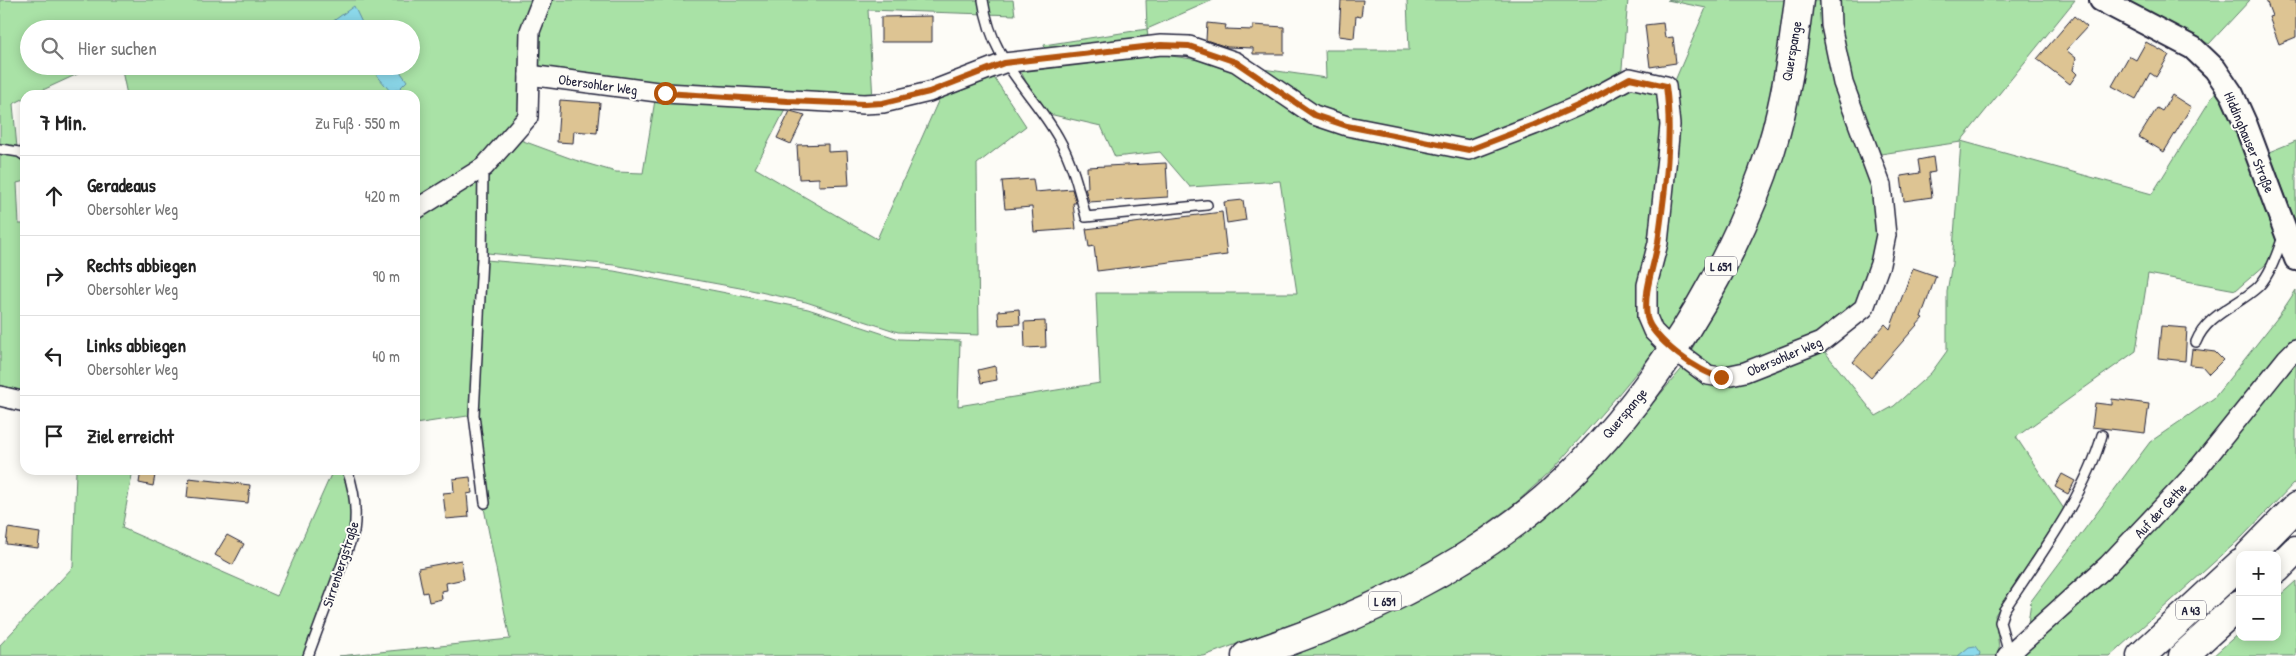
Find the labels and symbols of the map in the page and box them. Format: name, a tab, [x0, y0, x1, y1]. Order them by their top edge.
street label: Querspange	[1776, 19, 1807, 83]
street label: Obersohler Weg	[557, 69, 639, 100]
route start	[654, 82, 677, 105]
street label: Hiddinghauser Straße	[2219, 89, 2280, 196]
road number: L 651	[1705, 256, 1737, 276]
street label: Obersohler Weg	[1744, 332, 1825, 381]
route end	[1710, 366, 1733, 389]
street label: Querspange	[1597, 383, 1652, 443]
street label: Auf der Gethe	[2130, 478, 2191, 542]
street label: Sirrenbergstraße	[317, 518, 364, 610]
road number: L 651	[1369, 592, 1401, 610]
road number: A 43	[2176, 600, 2206, 620]

